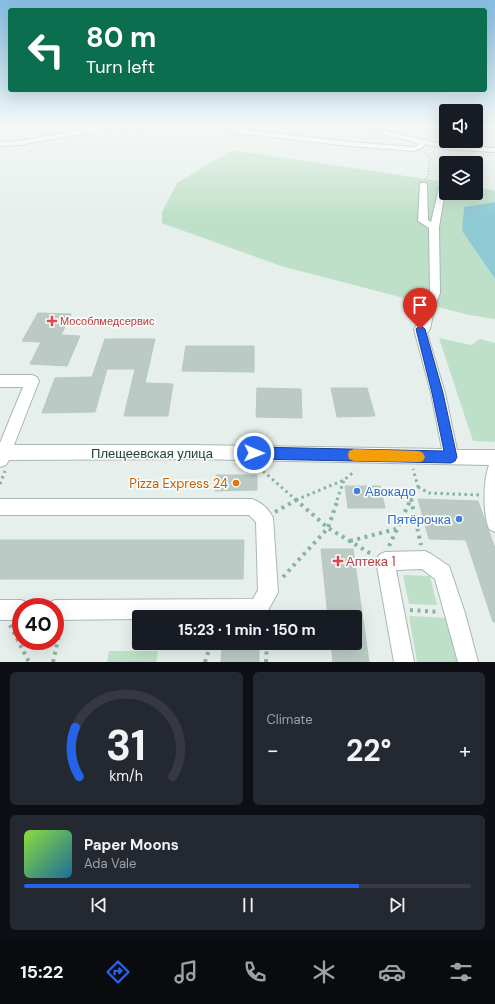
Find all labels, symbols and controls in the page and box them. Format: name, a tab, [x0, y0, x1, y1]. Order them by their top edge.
text: 80 m	[86, 19, 156, 56]
icon: left	[20, 24, 72, 76]
text: Turn left	[86, 55, 155, 79]
map controls	[439, 104, 483, 200]
button: sound	[439, 104, 483, 148]
button: layers	[439, 156, 483, 200]
pin	[403, 288, 437, 329]
icon: arrive	[409, 294, 431, 316]
place label: Мособлмедсервис	[60, 314, 155, 328]
marker: Мособлмедсервис	[47, 316, 57, 326]
position arrow	[233, 432, 275, 474]
street label: Плещеевская улица	[91, 445, 214, 462]
place label: Pizza Express 24	[129, 475, 228, 492]
marker: Pizza Express 24	[231, 478, 241, 488]
place label: Авокадо	[365, 483, 416, 500]
marker: Авокадо	[352, 486, 362, 496]
place label: Пятёрочка	[387, 511, 452, 528]
marker: Пятёрочка	[454, 514, 464, 524]
place label: Аптека 1	[346, 553, 395, 570]
marker: Аптека 1	[333, 556, 343, 566]
speed limit sign: 40	[12, 598, 64, 650]
text: 15:23 · 1 min · 150 m	[178, 620, 316, 640]
text: Climate	[267, 711, 313, 728]
text: 31	[106, 718, 146, 772]
text: 22°	[346, 731, 392, 770]
text: −	[267, 736, 279, 765]
text: +	[459, 736, 471, 765]
text: km/h	[109, 766, 143, 784]
text: Paper Moons	[84, 835, 179, 855]
text: Ada Vale	[84, 855, 136, 872]
icon: previous	[88, 894, 110, 916]
icon: pause	[237, 894, 259, 916]
icon: next	[386, 894, 408, 916]
icon: directions	[104, 958, 132, 986]
icon: music	[172, 958, 200, 986]
icon: phone	[241, 958, 269, 986]
icon: climate	[310, 958, 338, 986]
icon: car	[378, 958, 406, 986]
icon: filters	[447, 958, 475, 986]
text: 15:22	[20, 960, 63, 984]

